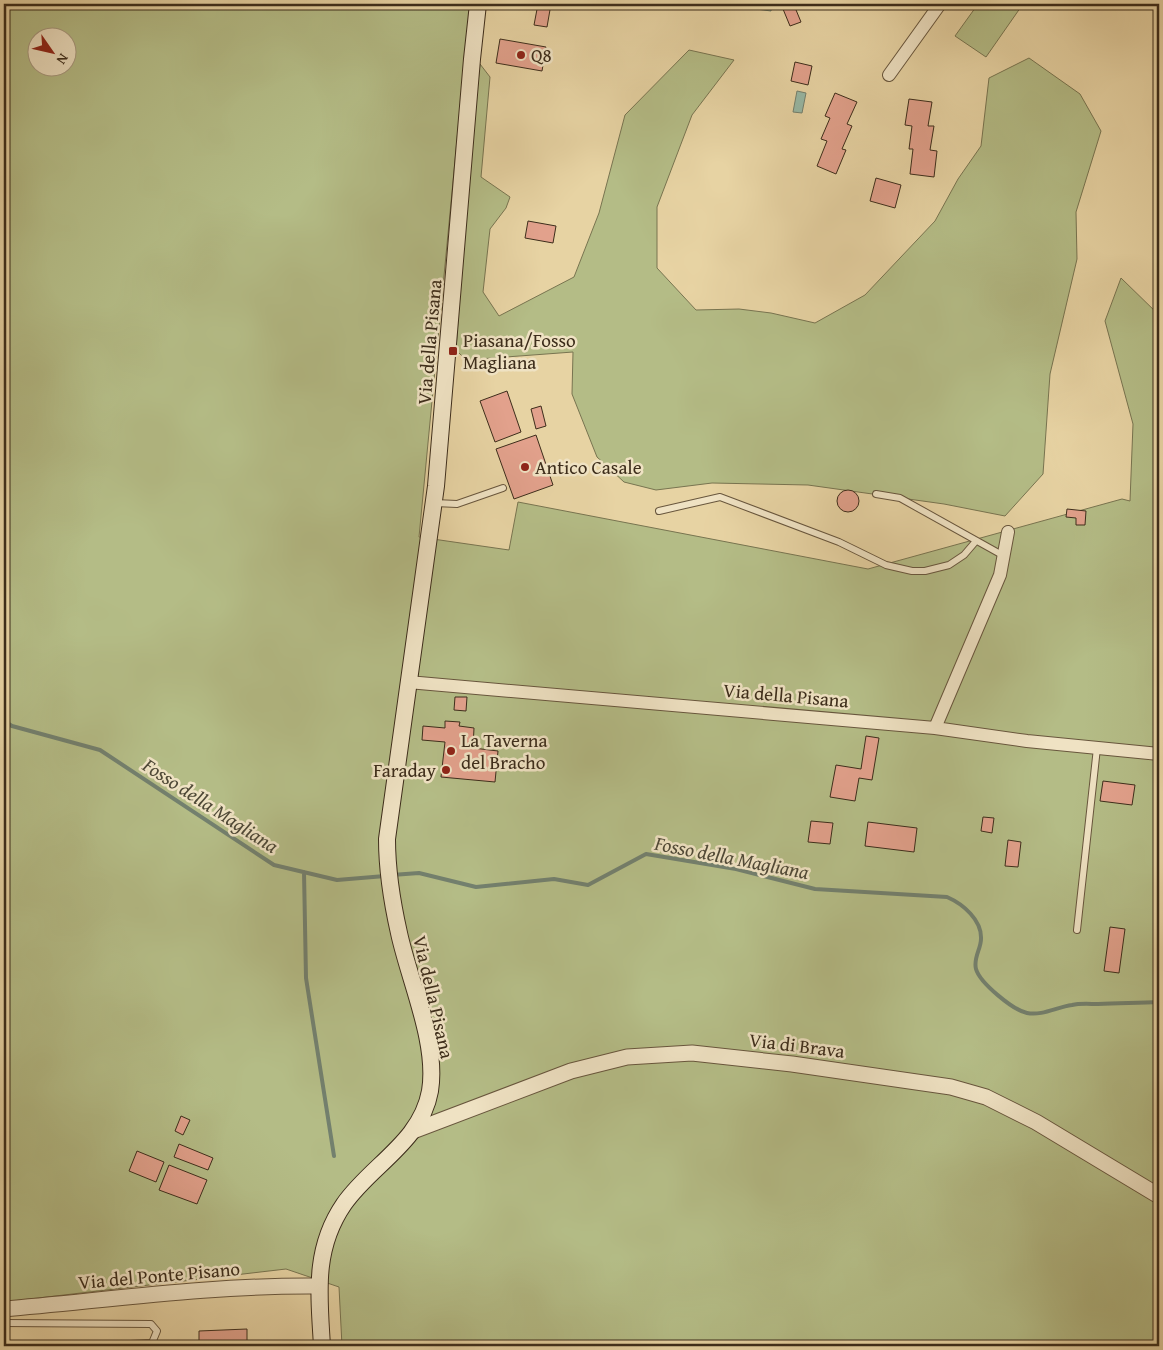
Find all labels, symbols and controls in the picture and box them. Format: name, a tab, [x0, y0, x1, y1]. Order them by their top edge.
north arrow	[28, 28, 78, 78]
place label: Q8	[531, 41, 552, 69]
marker: Q8	[515, 49, 527, 61]
text: N	[52, 50, 74, 69]
street label: Via della Pisana	[410, 278, 448, 406]
place label: Piasana/Fosso Magliana	[463, 326, 576, 376]
marker: Piasana/Fosso Magliana	[447, 345, 459, 357]
place label: Antico Casale	[535, 453, 642, 481]
marker: Antico Casale	[519, 461, 531, 473]
street label: Via della Pisana	[722, 676, 850, 714]
place label: La Taverna del Bracho	[461, 726, 547, 776]
marker: La Taverna del Bracho	[445, 745, 457, 757]
water label: Fosso della Magliana	[137, 750, 285, 860]
place label: Faraday	[373, 756, 437, 784]
marker: Faraday	[440, 764, 452, 776]
water label: Fosso della Magliana	[652, 828, 812, 886]
street label: Via della Pisana	[406, 933, 462, 1061]
street label: Via di Brava	[748, 1025, 846, 1065]
street label: Via del Ponte Pisano	[77, 1254, 241, 1296]

